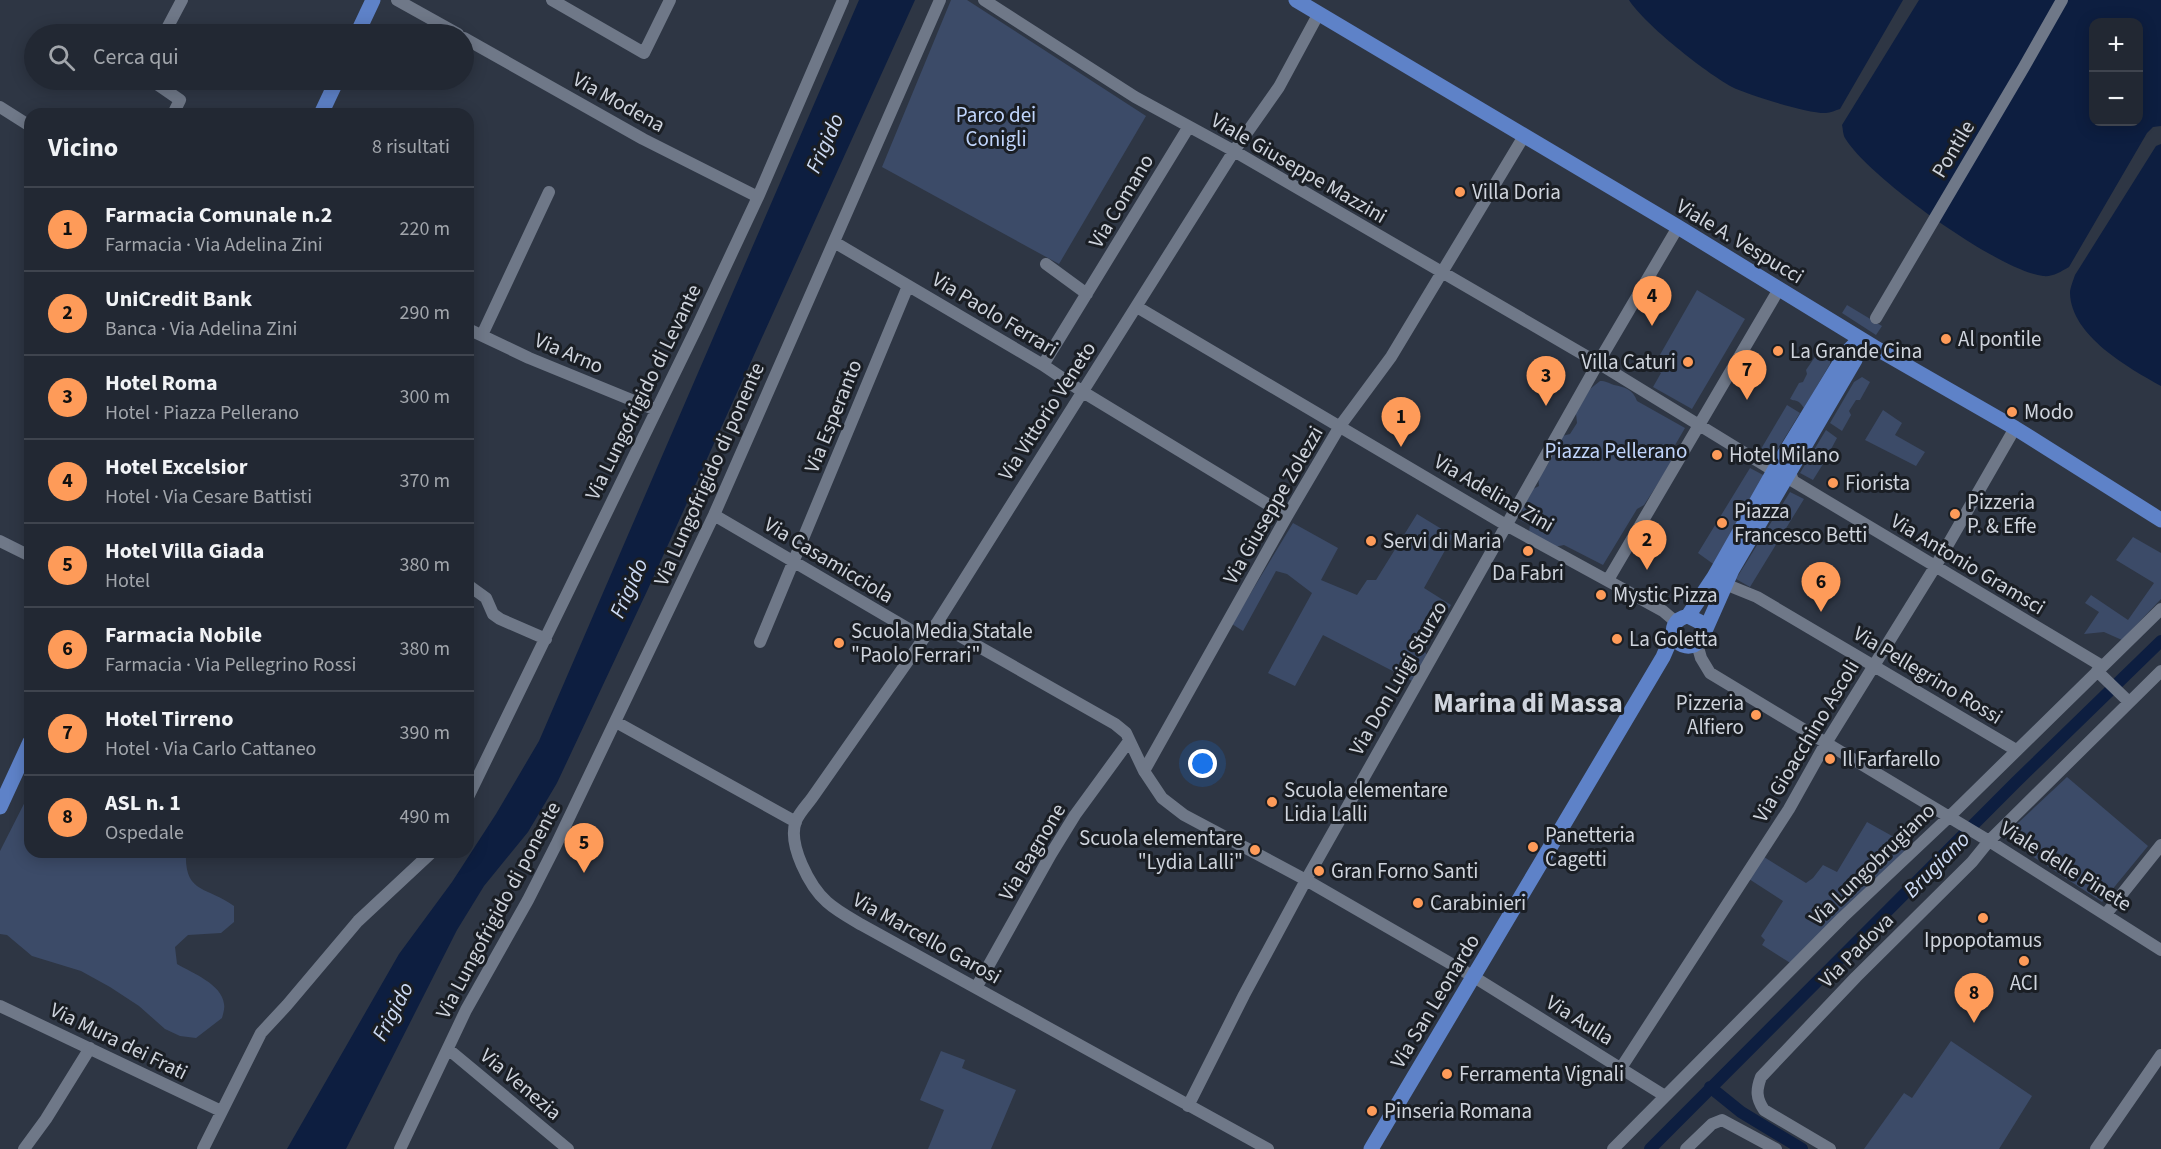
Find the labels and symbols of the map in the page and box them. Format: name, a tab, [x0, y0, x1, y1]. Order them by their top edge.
street label: Via Modena	[567, 64, 671, 140]
park label: Parco dei Conigli	[956, 100, 1036, 154]
street label: Viale Giuseppe Mazzini	[1205, 105, 1393, 231]
water label: Frigido	[798, 108, 852, 179]
street label: Pontile	[1924, 115, 1982, 183]
street label: Via Comano	[1081, 148, 1161, 254]
place label: Villa Doria	[1472, 177, 1561, 207]
marker: Villa Doria	[1453, 185, 1467, 199]
street label: Viale A. Vespucci	[1671, 191, 1809, 291]
street label: Via Paolo Ferrari	[926, 265, 1064, 363]
pin: 4	[1632, 276, 1672, 326]
street label: Via Lungofrigido di Levante	[578, 279, 708, 505]
place label: Al pontile	[1958, 324, 2042, 354]
street label: Via Arno	[530, 325, 608, 381]
marker: Al pontile	[1939, 332, 1953, 346]
street label: Via Vittorio Veneto	[991, 336, 1103, 486]
place label: La Grande Cina	[1790, 336, 1922, 366]
marker: La Grande Cina	[1771, 344, 1785, 358]
place label: Villa Caturi	[1581, 347, 1676, 377]
pin: 7	[1728, 350, 1766, 400]
street label: Via Esperanto	[797, 355, 869, 477]
marker: Villa Caturi	[1681, 355, 1695, 369]
pin: 3	[1526, 356, 1566, 406]
street label: Via Lungofrigido di ponente	[646, 358, 772, 590]
place label: Modo	[2024, 397, 2074, 427]
pin: 1	[1382, 398, 1420, 447]
marker: Modo	[2005, 405, 2019, 419]
street label: Via Giuseppe Zolezzi	[1215, 420, 1331, 590]
park label: Piazza Pellerano	[1545, 436, 1687, 466]
place label: Hotel Milano	[1729, 440, 1840, 470]
street label: Via Adelina Zini	[1428, 446, 1560, 540]
marker: Hotel Milano	[1710, 448, 1724, 462]
place label: Fiorista	[1845, 468, 1910, 498]
marker: Fiorista	[1826, 476, 1840, 490]
place label: Pizzeria P. & Effe	[1967, 487, 2036, 541]
place label: Piazza Francesco Betti	[1734, 496, 1867, 550]
street label: Via Antonio Gramsci	[1885, 506, 2051, 622]
marker: Pizzeria P. & Effe	[1948, 507, 1962, 521]
street label: Via Casamicciola	[758, 509, 900, 611]
marker: Piazza Francesco Betti	[1715, 516, 1729, 530]
pin: 2	[1628, 520, 1666, 570]
place label: Servi di Maria	[1383, 526, 1502, 556]
marker: Servi di Maria	[1364, 534, 1378, 548]
marker: Da Fabri	[1521, 544, 1535, 558]
water label: Frigido	[602, 553, 656, 624]
place label: Da Fabri	[1492, 558, 1564, 588]
pin: 6	[1802, 562, 1840, 612]
place label: Mystic Pizza	[1613, 580, 1718, 610]
marker: Mystic Pizza	[1594, 588, 1608, 602]
street label: Via Don Luigi Sturzo	[1342, 595, 1454, 761]
place label: Scuola Media Statale "Paolo Ferrari"	[851, 616, 1033, 670]
street label: Via Pellegrino Rossi	[1848, 619, 2008, 731]
place label: La Goletta	[1629, 624, 1718, 654]
marker: La Goletta	[1610, 632, 1624, 646]
marker: Scuola Media Statale "Paolo Ferrari"	[832, 636, 846, 650]
street label: Via Gioacchino Ascoli	[1746, 654, 1866, 828]
district label: Marina di Massa	[1433, 684, 1623, 723]
place label: Pizzeria Alfiero	[1676, 688, 1744, 742]
marker: Pizzeria Alfiero	[1749, 708, 1763, 722]
place label: Il Farfarello	[1842, 744, 1941, 774]
your location	[1188, 749, 1217, 778]
marker: Il Farfarello	[1823, 752, 1837, 766]
place label: Scuola elementare Lidia Lalli	[1284, 775, 1448, 829]
marker: Scuola elementare Lidia Lalli	[1265, 795, 1279, 809]
street label: Via Lungofrigido di ponente	[428, 796, 568, 1024]
street label: Via Lungobrugiano	[1802, 796, 1942, 932]
street label: Via Bagnone	[991, 798, 1073, 906]
street label: Viale delle Pinete	[1994, 814, 2138, 918]
place label: Panetteria Cagetti	[1545, 820, 1635, 874]
place label: Scuola elementare "Lydia Lalli"	[1079, 823, 1243, 877]
pin: 5	[564, 824, 604, 873]
water label: Brugiano	[1896, 824, 1977, 905]
marker: Panetteria Cagetti	[1526, 840, 1540, 854]
marker: Scuola elementare "Lydia Lalli"	[1248, 843, 1262, 857]
place label: Gran Forno Santi	[1331, 856, 1478, 886]
marker: Gran Forno Santi	[1312, 864, 1326, 878]
street label: Via Marcello Garosi	[847, 885, 1007, 991]
place label: Carabinieri	[1430, 888, 1526, 918]
marker: Carabinieri	[1411, 896, 1425, 910]
street label: Via Padova	[1812, 906, 1900, 994]
marker: Ippopotamus	[1976, 911, 1990, 925]
place label: Ippopotamus	[1924, 925, 2042, 955]
street label: Via San Leonardo	[1383, 928, 1487, 1074]
marker: ACI	[2017, 954, 2031, 968]
place label: ACI	[2010, 968, 2038, 998]
pin: 8	[1954, 974, 1994, 1023]
water label: Frigido	[364, 976, 422, 1047]
street label: Via Aulla	[1540, 987, 1620, 1053]
street label: Via Mura dei Frati	[45, 995, 193, 1087]
street label: Via Venezia	[474, 1041, 568, 1127]
place label: Ferramenta Vignali	[1459, 1059, 1624, 1089]
marker: Ferramenta Vignali	[1440, 1067, 1454, 1081]
place label: Pinseria Romana	[1384, 1096, 1532, 1126]
marker: Pinseria Romana	[1365, 1104, 1379, 1118]

